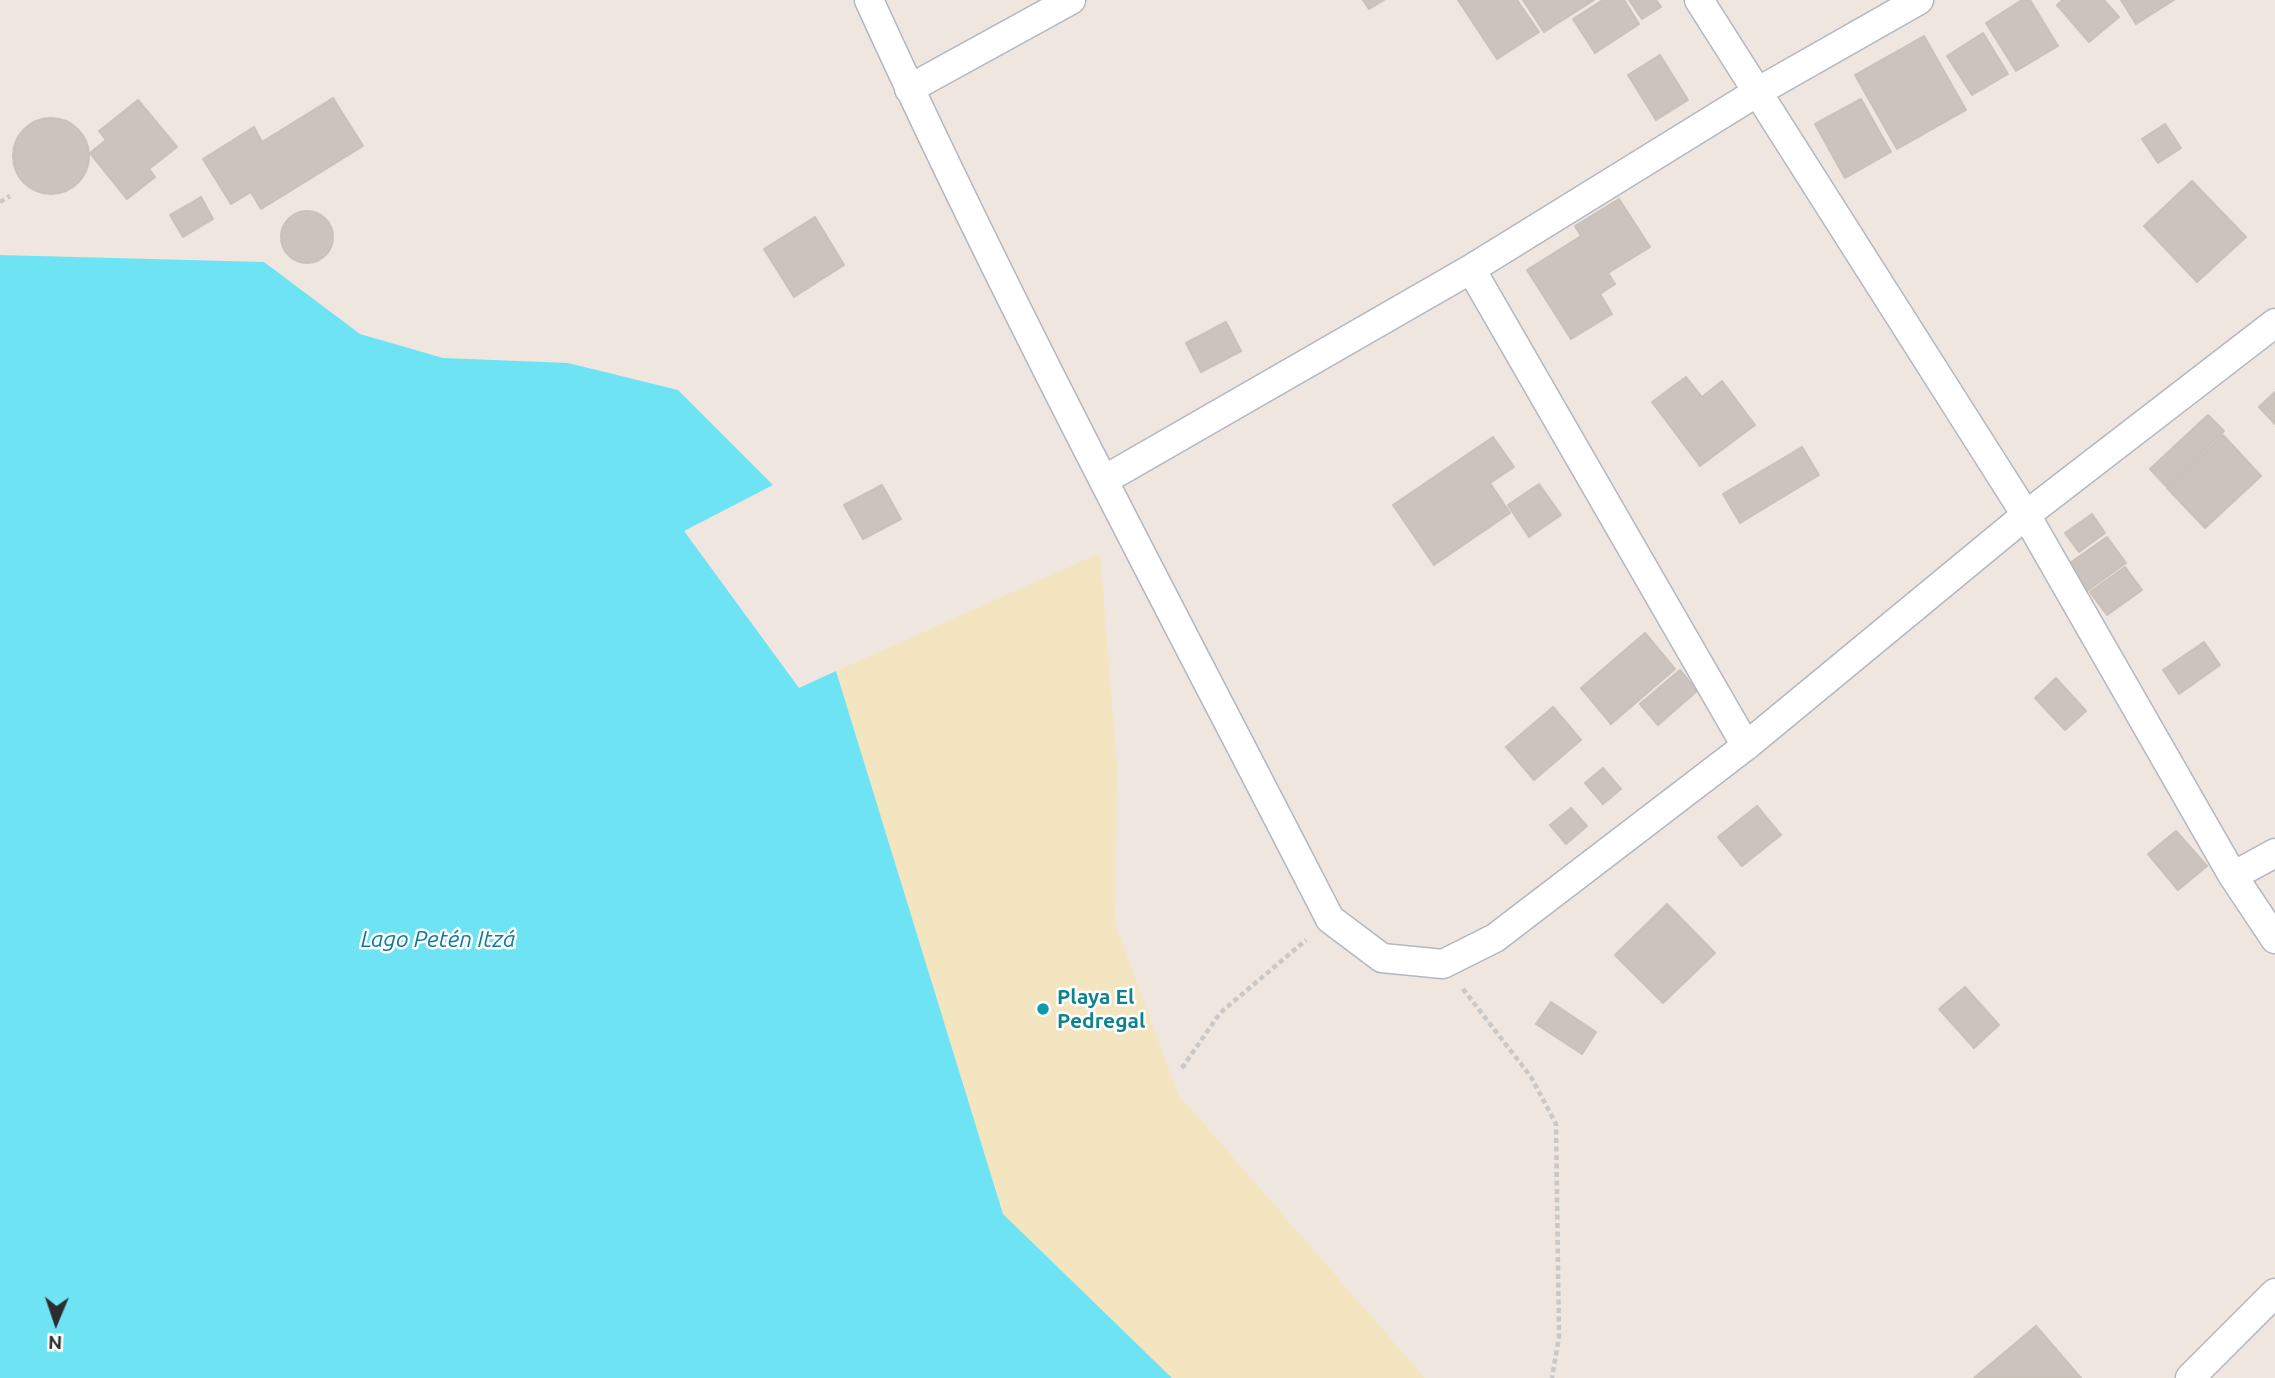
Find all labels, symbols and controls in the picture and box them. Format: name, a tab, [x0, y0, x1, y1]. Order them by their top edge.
water label: Lago Petén Itzá	[361, 925, 515, 953]
place label: Playa El Pedregal	[1057, 984, 1145, 1034]
marker: Playa El Pedregal	[1035, 1001, 1051, 1017]
north arrow	[21, 1287, 91, 1357]
text: N	[48, 1332, 63, 1354]

